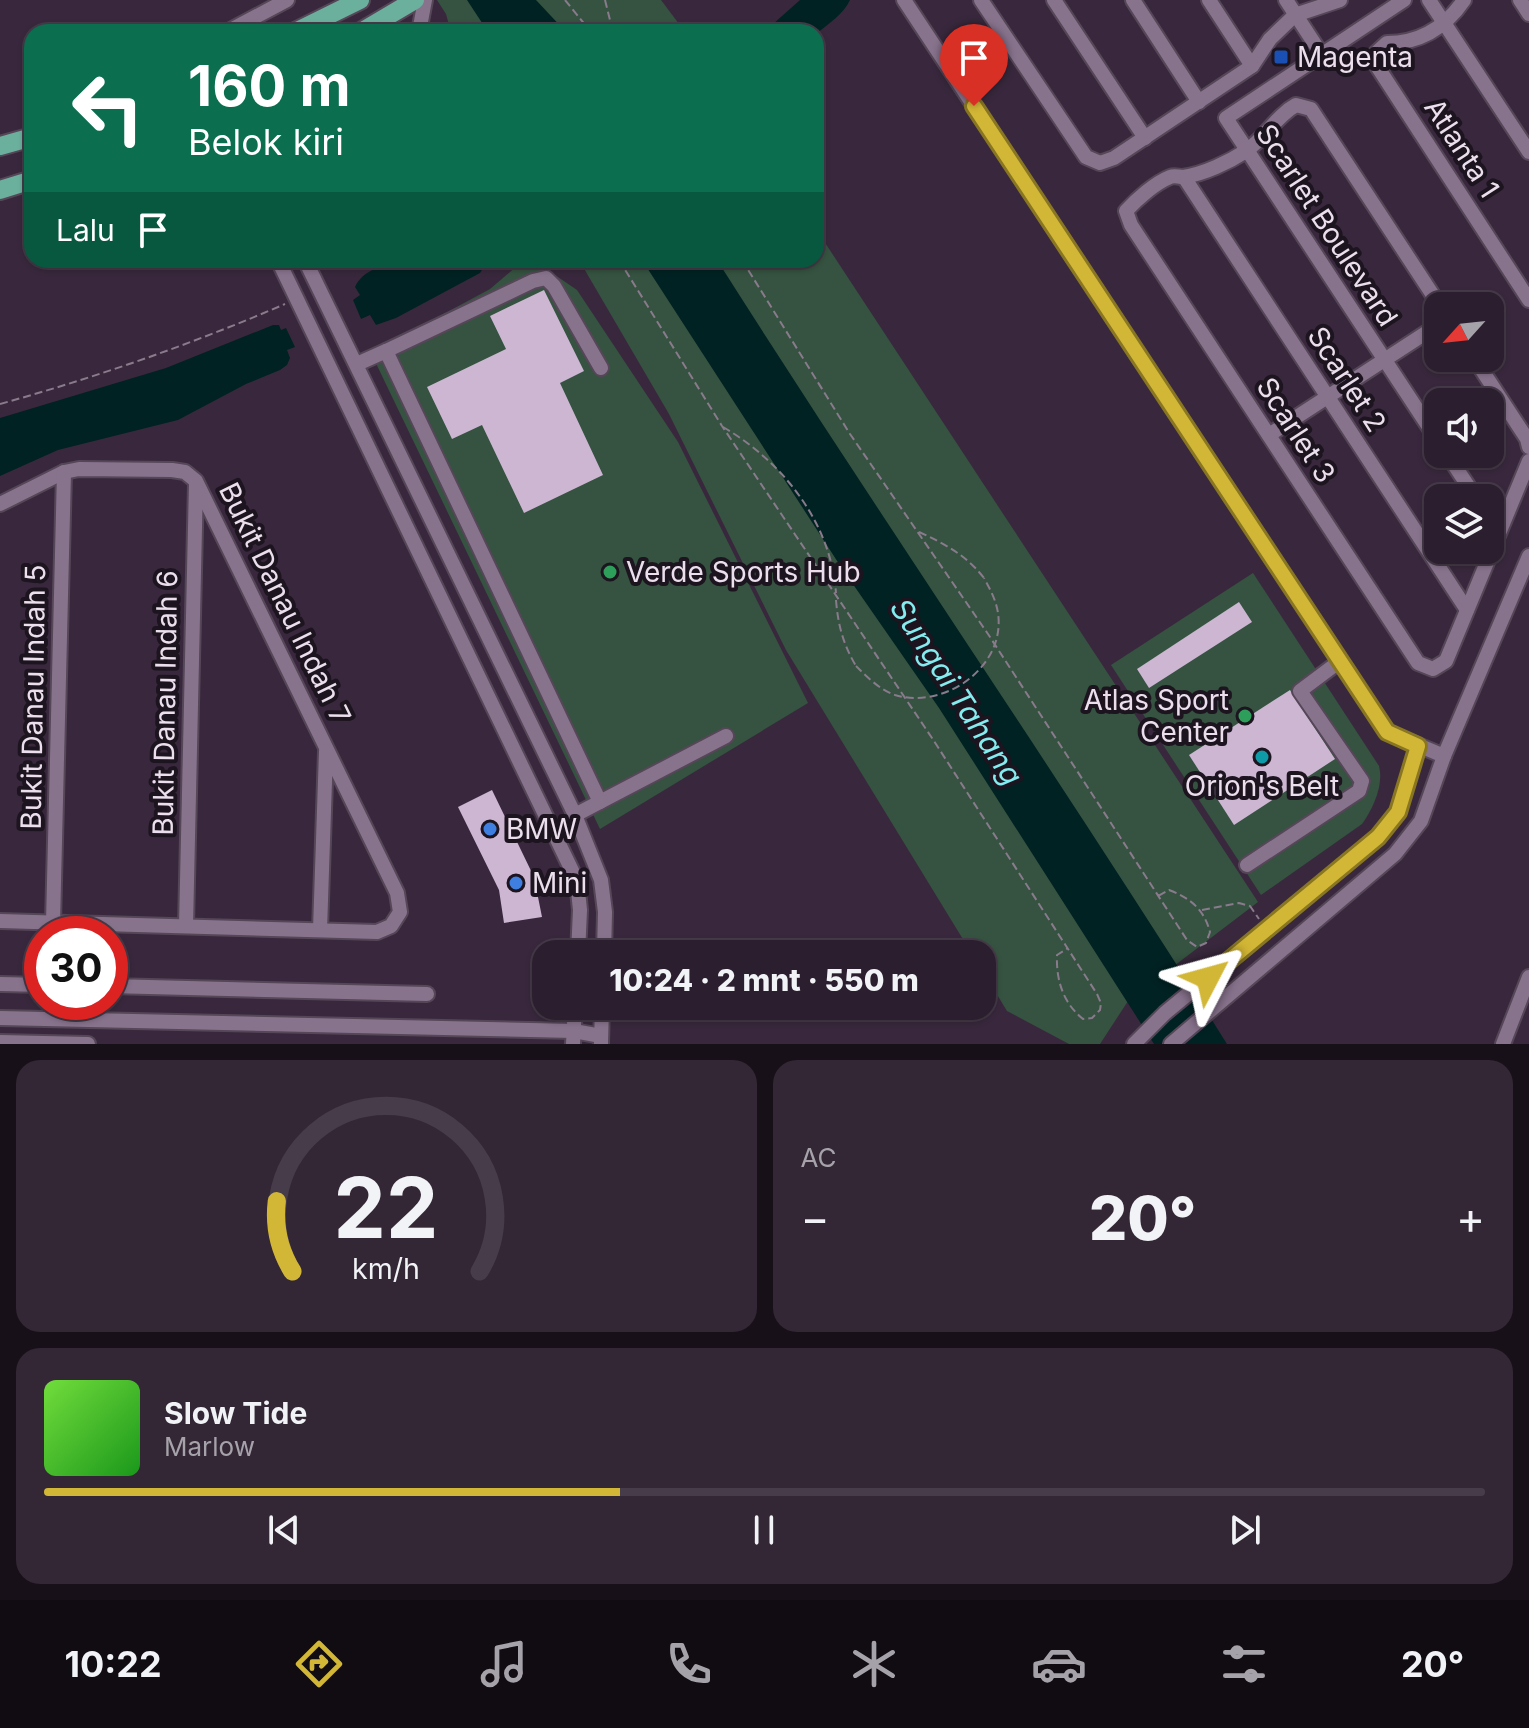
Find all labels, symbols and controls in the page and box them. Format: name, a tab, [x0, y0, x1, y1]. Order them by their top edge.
pin	[940, 24, 1008, 106]
icon: arrive	[952, 36, 996, 80]
place label: Magenta	[1297, 40, 1413, 74]
marker: Magenta	[1272, 48, 1290, 66]
text: 160 m	[188, 52, 351, 120]
icon: left	[56, 56, 160, 160]
street label: Atlanta 1	[1417, 92, 1507, 204]
street label: Scarlet Boulevard	[1249, 118, 1405, 332]
text: Belok kiri	[188, 120, 344, 164]
icon: arrive	[131, 208, 175, 252]
text: Lalu	[56, 212, 115, 248]
north arrow	[1424, 292, 1504, 372]
map controls	[1424, 292, 1504, 564]
street label: Scarlet 2	[1301, 320, 1393, 438]
street label: Scarlet 3	[1250, 371, 1342, 489]
button: sound	[1424, 388, 1504, 468]
street label: Bukit Danau Indah 7	[212, 477, 358, 729]
button: layers	[1424, 484, 1504, 564]
place label: Verde Sports Hub	[626, 555, 861, 589]
marker: Verde Sports Hub	[601, 563, 619, 581]
street label: Bukit Danau Indah 5	[14, 564, 52, 830]
street label: Bukit Danau Indah 6	[146, 570, 184, 836]
water label: Sungai Tahang	[883, 591, 1030, 791]
place label: Atlas Sport Center	[1084, 683, 1229, 749]
marker: Atlas Sport Center	[1236, 707, 1254, 725]
marker: Orion's Belt	[1253, 748, 1271, 766]
place label: Orion's Belt	[1185, 769, 1339, 803]
place label: BMW	[506, 812, 577, 846]
marker: BMW	[481, 820, 499, 838]
place label: Mini	[532, 866, 587, 900]
marker: Mini	[507, 874, 525, 892]
speed limit sign: 30	[24, 916, 128, 1020]
position arrow	[1166, 936, 1250, 1020]
text: 10:24 · 2 mnt · 550 m	[609, 962, 919, 998]
text: AC	[801, 1142, 837, 1173]
text: 22	[334, 1157, 439, 1258]
text: 20°	[1089, 1182, 1196, 1254]
text: −	[801, 1191, 830, 1245]
text: +	[1456, 1191, 1485, 1245]
text: km/h	[352, 1251, 420, 1286]
text: Slow Tide	[164, 1395, 307, 1431]
text: Marlow	[164, 1431, 255, 1462]
icon: previous	[262, 1508, 306, 1552]
icon: pause	[742, 1508, 786, 1552]
icon: next	[1223, 1508, 1267, 1552]
icon: directions	[291, 1636, 347, 1692]
icon: music	[476, 1636, 532, 1692]
icon: phone	[661, 1636, 717, 1692]
icon: climate	[846, 1636, 902, 1692]
icon: car	[1031, 1636, 1087, 1692]
icon: filters	[1216, 1636, 1272, 1692]
text: 10:22	[65, 1642, 162, 1686]
text: 20°	[1401, 1642, 1464, 1686]

